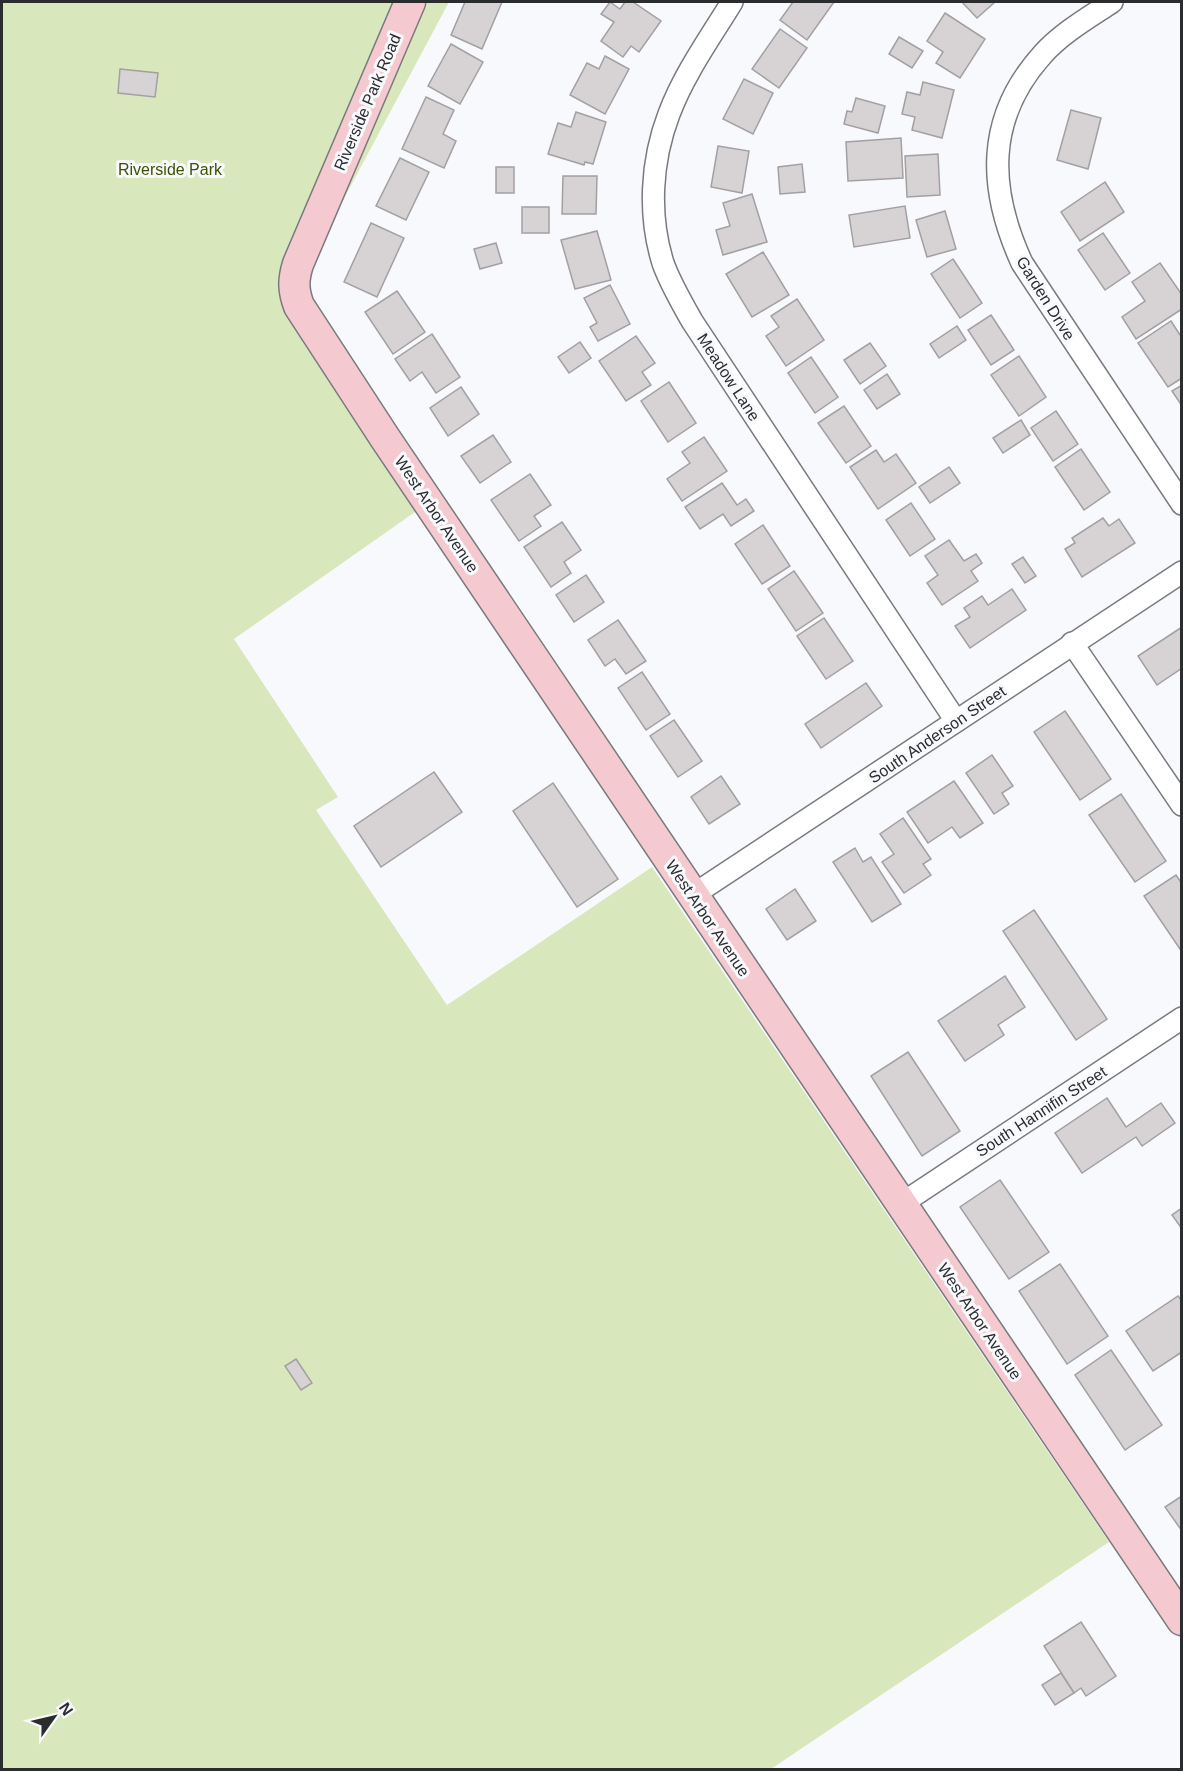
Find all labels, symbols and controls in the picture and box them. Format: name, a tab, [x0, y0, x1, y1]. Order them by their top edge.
street label: Riverside Park Road	[331, 31, 404, 173]
park label: Riverside Park	[118, 161, 223, 178]
street label: Garden Drive	[1013, 253, 1078, 343]
street label: Meadow Lane	[694, 330, 763, 424]
street label: West Arbor Avenue	[391, 453, 482, 576]
street label: South Anderson Street	[866, 682, 1009, 786]
street label: West Arbor Avenue	[662, 857, 753, 980]
street label: South Hannifin Street	[973, 1063, 1110, 1160]
street label: West Arbor Avenue	[934, 1260, 1025, 1383]
north arrow	[24, 1687, 84, 1747]
text: N	[56, 1699, 76, 1718]

